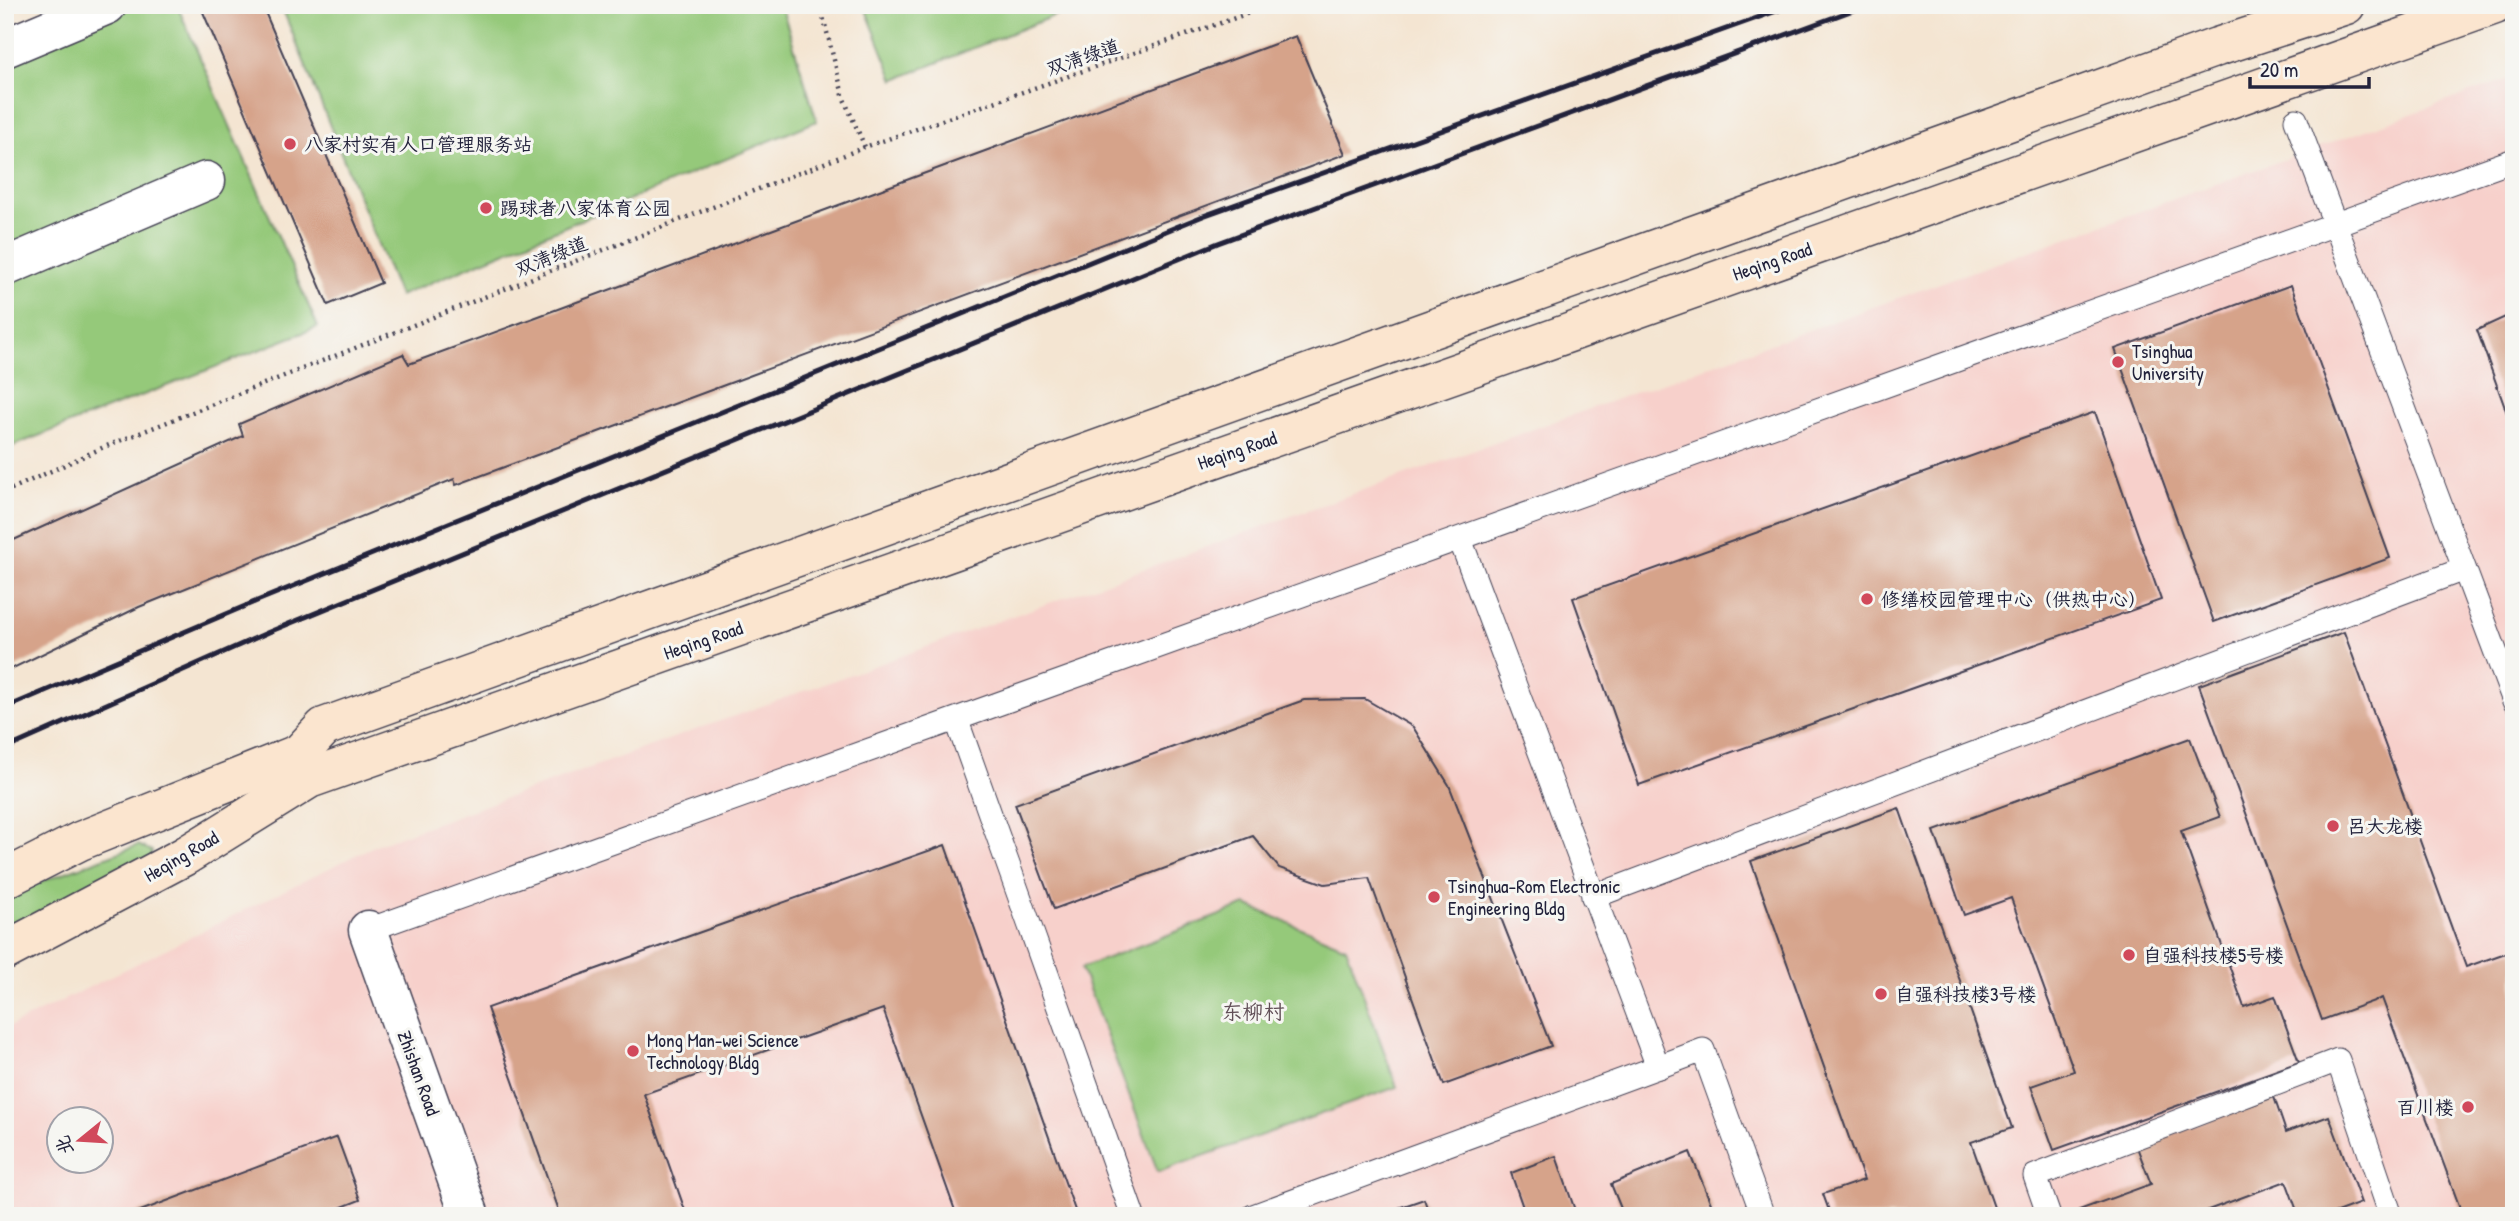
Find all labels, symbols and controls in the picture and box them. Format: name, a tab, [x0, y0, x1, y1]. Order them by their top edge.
street label: 双清绿道	[1043, 32, 1123, 82]
scale bar	[2250, 46, 2368, 90]
text: 20 m	[2260, 55, 2298, 84]
place label: 八家村实有人口管理服务站	[304, 131, 532, 157]
marker: 八家村实有人口管理服务站	[282, 136, 298, 152]
place label: 踢球者八家体育公园	[500, 195, 671, 221]
marker: 踢球者八家体育公园	[478, 200, 494, 216]
street label: 双清绿道	[511, 230, 591, 282]
street label: Heqing Road	[1729, 235, 1816, 287]
place label: Tsinghua University	[2132, 338, 2204, 386]
marker: Tsinghua University	[2110, 354, 2126, 370]
street label: Heqing Road	[1194, 424, 1281, 476]
place label: 修缮校园管理中心（供热中心）	[1881, 586, 2147, 612]
marker: 修缮校园管理中心（供热中心）	[1859, 591, 1875, 607]
street label: Heqing Road	[660, 614, 747, 666]
place label: 吕大龙楼	[2347, 813, 2423, 839]
marker: 吕大龙楼	[2325, 818, 2341, 834]
street label: Heqing Road	[139, 824, 224, 888]
place label: Tsinghua-Rom Electronic Engineering Bldg	[1448, 873, 1621, 921]
marker: Tsinghua-Rom Electronic Engineering Bldg	[1426, 889, 1442, 905]
place label: 自强科技楼5号楼	[2143, 942, 2284, 968]
marker: 自强科技楼5号楼	[2121, 947, 2137, 963]
place label: 自强科技楼3号楼	[1895, 981, 2037, 1007]
marker: 自强科技楼3号楼	[1873, 986, 1889, 1002]
district label: 东柳村	[1222, 997, 1285, 1026]
street label: Zhishan Road	[392, 1027, 447, 1120]
place label: Mong Man-wei Science Technology Bldg	[647, 1027, 799, 1075]
marker: Mong Man-wei Science Technology Bldg	[625, 1043, 641, 1059]
place label: 百川楼	[2397, 1094, 2454, 1120]
marker: 百川楼	[2460, 1099, 2476, 1115]
north arrow	[46, 1106, 116, 1176]
text: 北	[49, 1132, 79, 1158]

